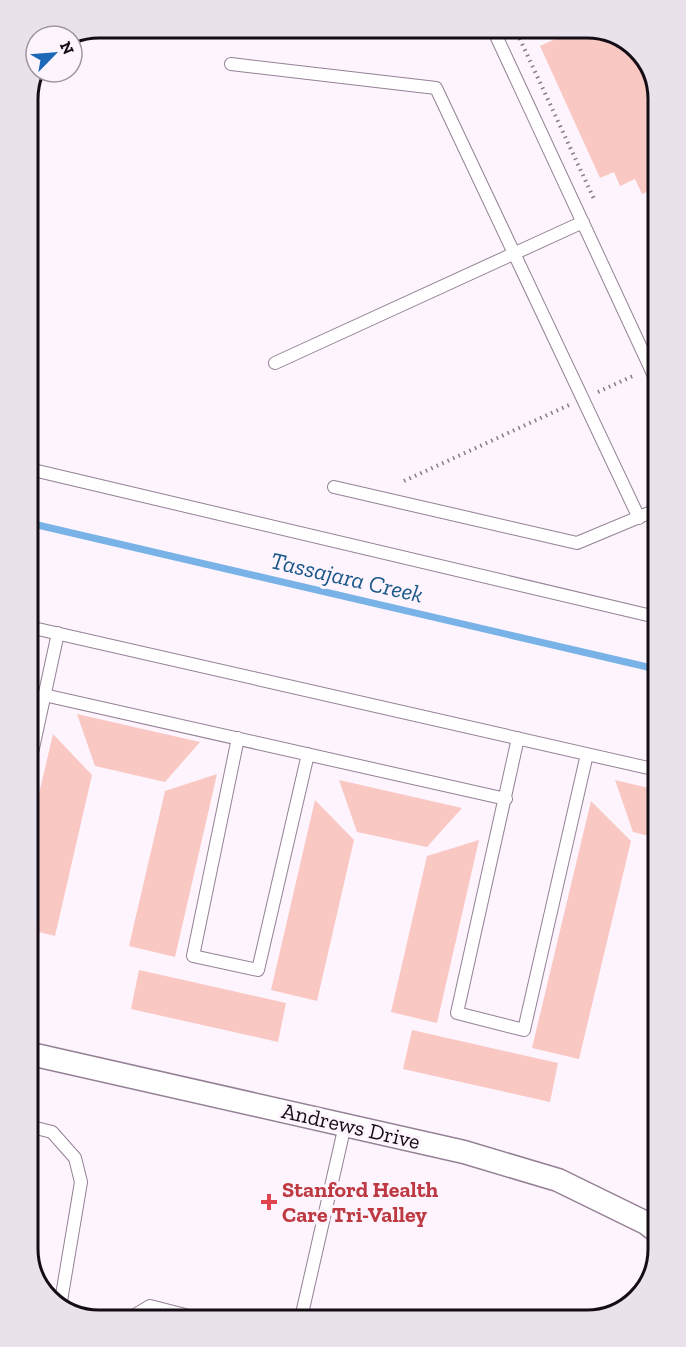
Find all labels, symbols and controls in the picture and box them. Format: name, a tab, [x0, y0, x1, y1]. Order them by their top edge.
north arrow	[24, 24, 84, 84]
text: N	[56, 38, 78, 57]
water label: Tassajara Creek	[268, 545, 427, 609]
street label: Andrews Drive	[279, 1097, 423, 1155]
place label: Stanford Health Care Tri-Valley	[282, 1176, 439, 1228]
marker: Stanford Health Care Tri-Valley	[260, 1193, 278, 1211]

